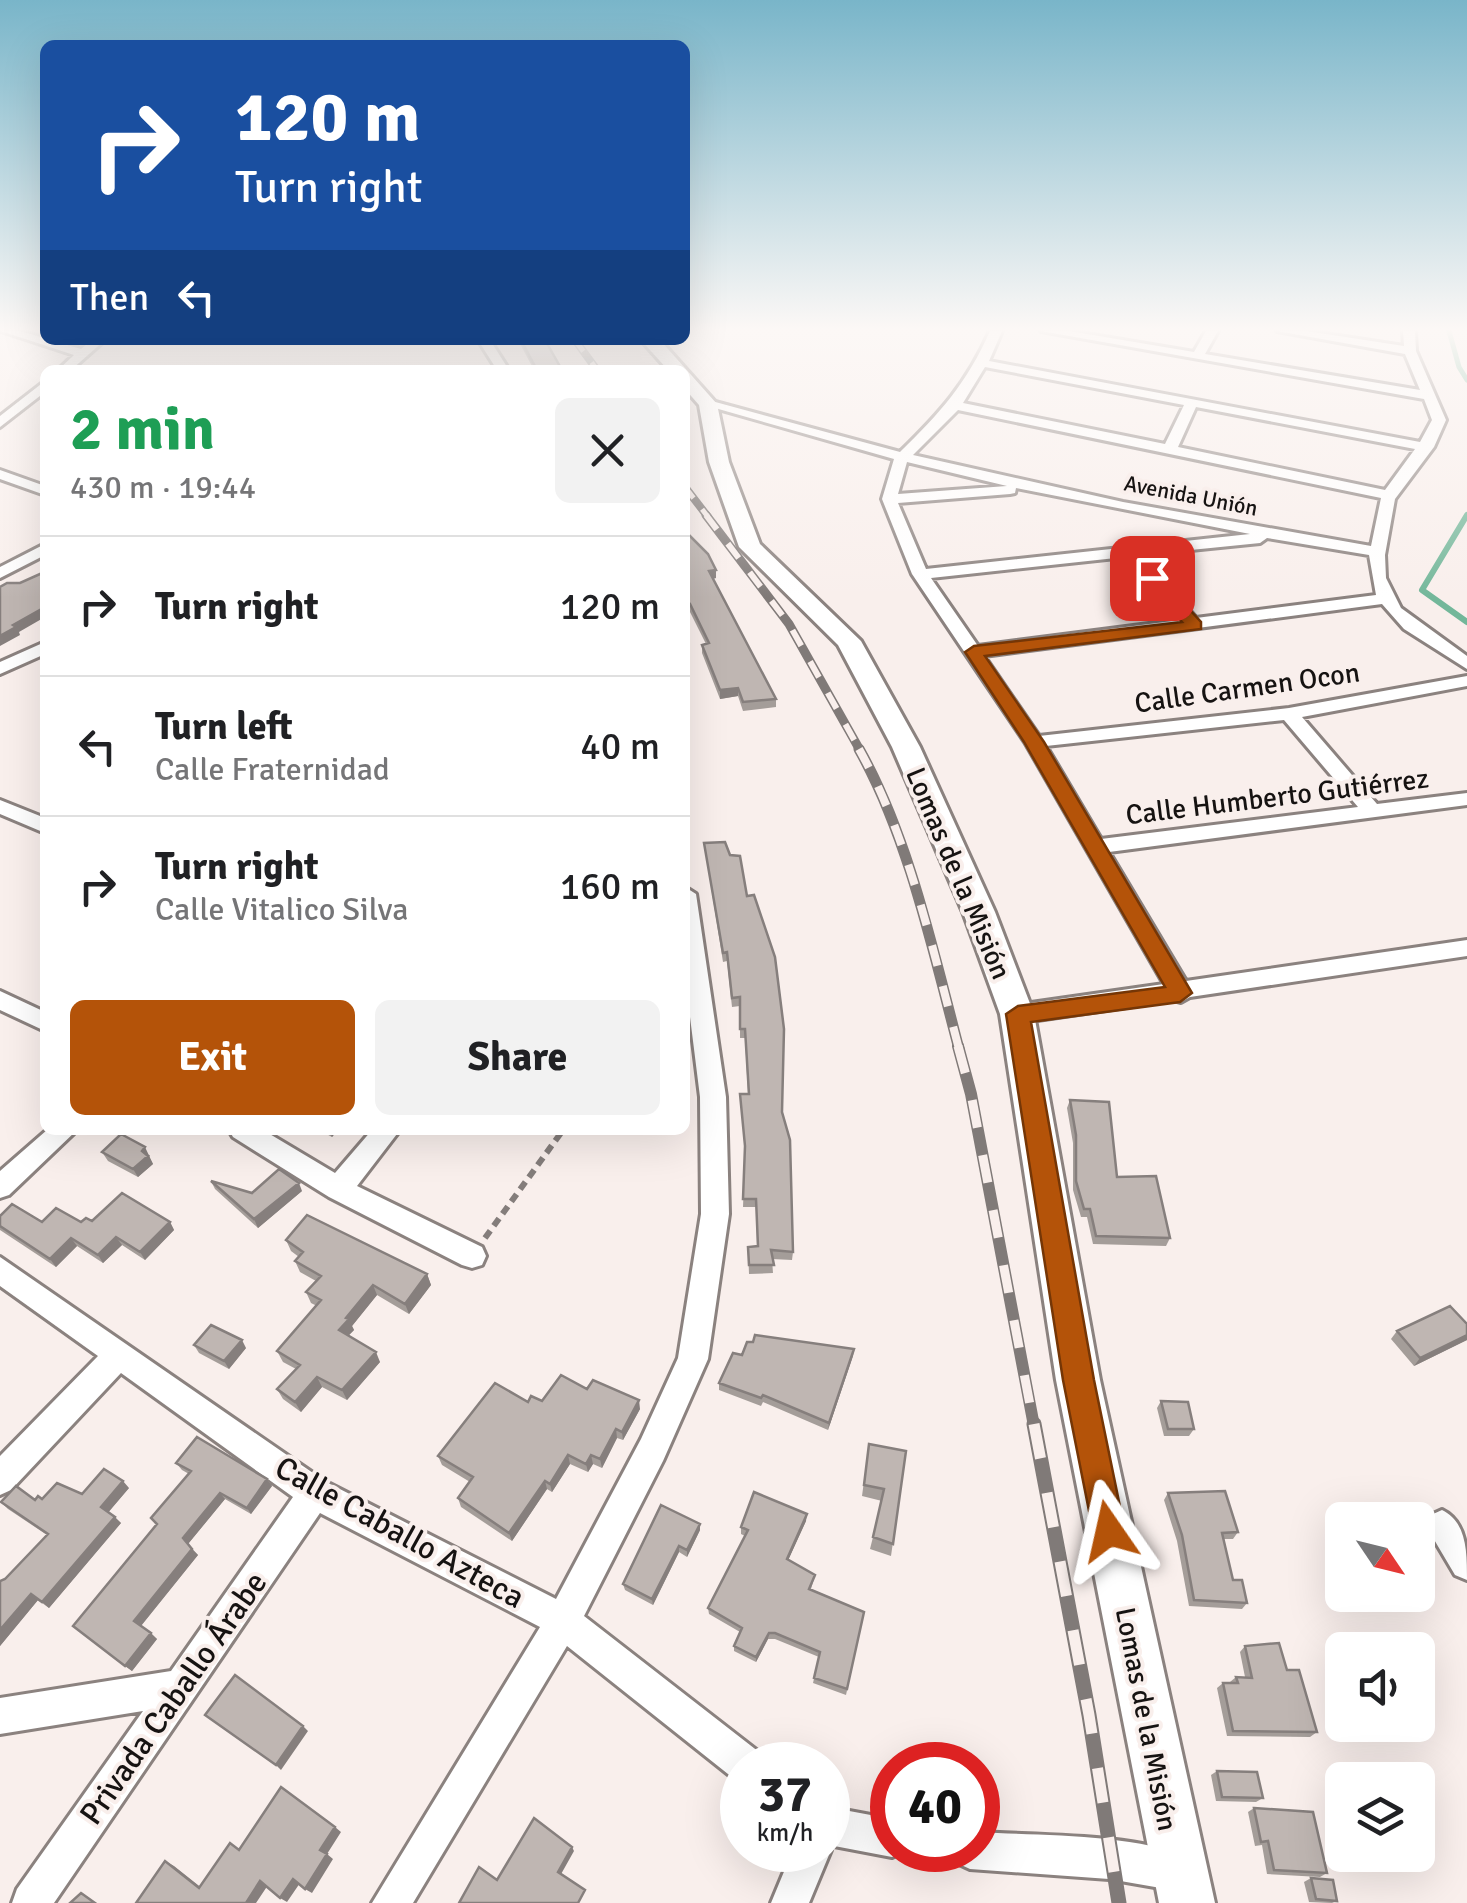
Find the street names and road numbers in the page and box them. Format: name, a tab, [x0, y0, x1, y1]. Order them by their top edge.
street label: Avenida Unión	[1122, 469, 1260, 522]
street label: Calle Carmen Ocon	[1132, 655, 1362, 721]
street label: Lomas de la Misión	[898, 762, 1018, 984]
street label: Calle Humberto Gutiérrez	[1124, 762, 1431, 832]
street label: Calle Caballo Azteca	[268, 1448, 531, 1617]
street label: Privada Caballo Árabe	[71, 1564, 275, 1832]
street label: Lomas de la Misión	[1108, 1605, 1184, 1834]

